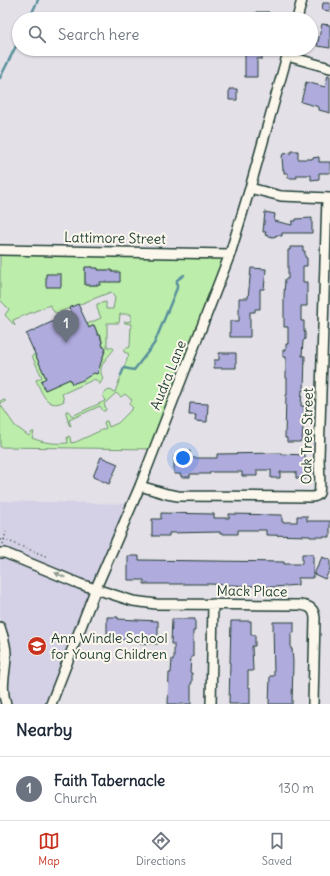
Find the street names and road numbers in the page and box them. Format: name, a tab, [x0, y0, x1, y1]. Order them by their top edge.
street label: Lattimore Street	[64, 228, 166, 248]
street label: Audra Lane	[146, 338, 190, 412]
street label: Oak Tree Street	[297, 387, 317, 485]
street label: Mack Place	[217, 581, 287, 601]

